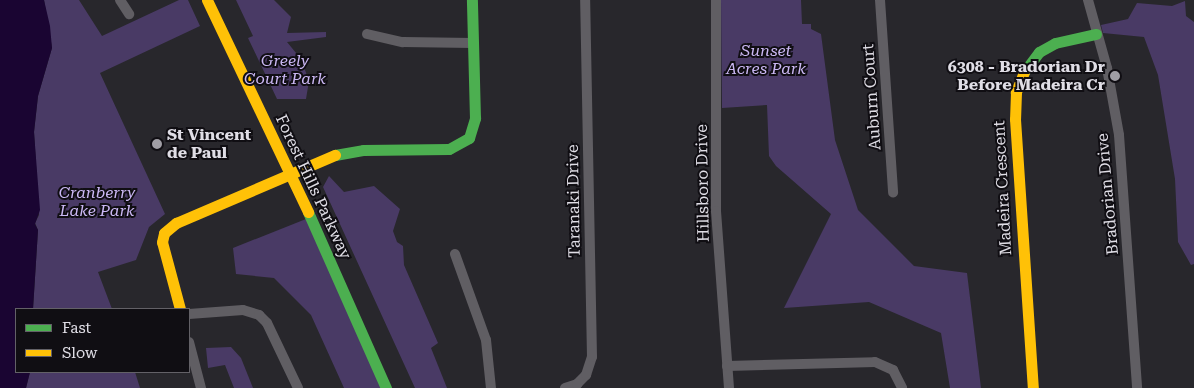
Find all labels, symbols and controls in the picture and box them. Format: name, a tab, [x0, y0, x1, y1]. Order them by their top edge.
park label: Sunset Acres Park	[726, 41, 806, 79]
street label: Auburn Court	[859, 43, 885, 151]
park label: Greely Court Park	[244, 51, 326, 89]
place label: 6308 - Bradorian Dr Before Madeira Cr	[948, 57, 1105, 95]
marker: 6308 - Bradorian Dr Before Madeira Cr	[1109, 70, 1121, 82]
street label: Forest Hills Parkway	[271, 112, 355, 262]
street label: Madeira Crescent	[990, 120, 1016, 256]
street label: Hillsboro Drive	[692, 124, 714, 242]
place label: St Vincent de Paul	[167, 125, 251, 163]
street label: Bradorian Drive	[1093, 132, 1123, 256]
marker: St Vincent de Paul	[151, 138, 163, 150]
street label: Taranaki Drive	[563, 144, 585, 258]
park label: Cranberry Lake Park	[59, 183, 135, 221]
legend	[15, 308, 190, 373]
text: Fast	[62, 319, 91, 337]
text: Slow	[62, 344, 97, 362]

